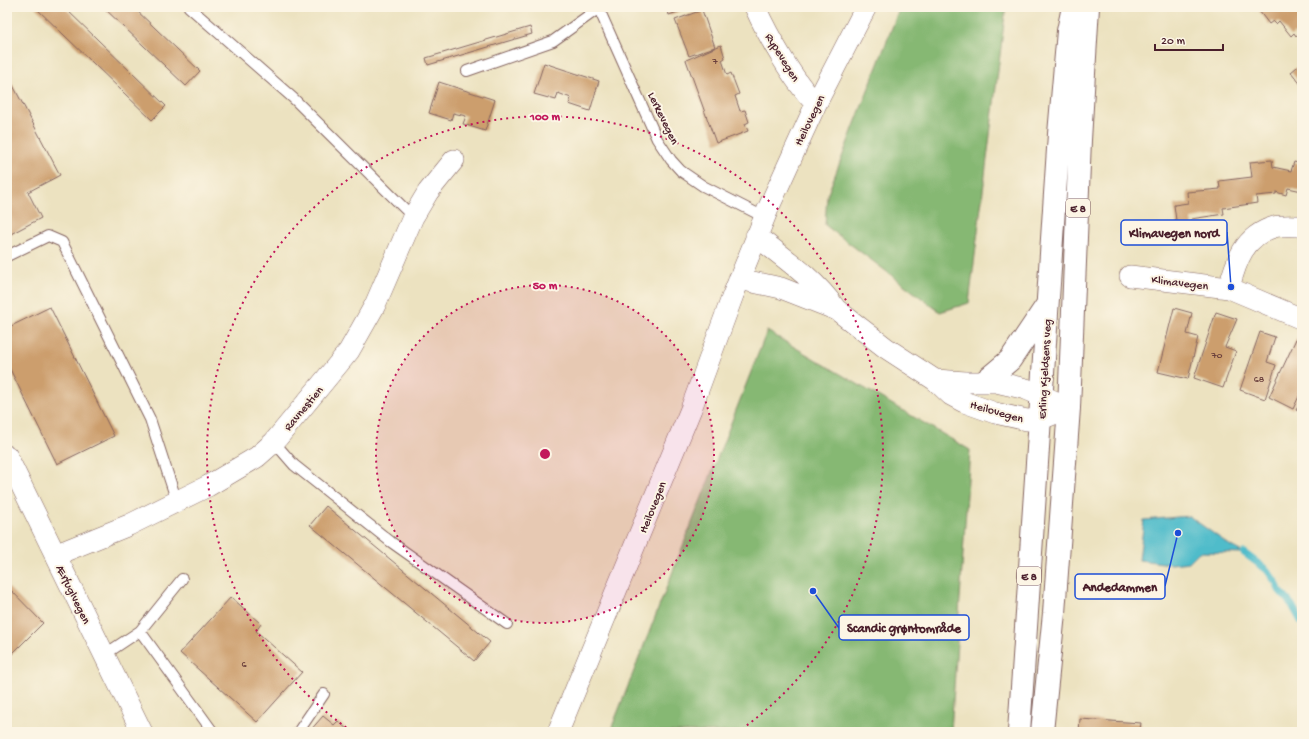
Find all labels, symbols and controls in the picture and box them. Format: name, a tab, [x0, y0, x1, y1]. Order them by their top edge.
scale bar	[1155, 26, 1223, 52]
street label: Rypevegen	[761, 31, 802, 85]
text: 20 m	[1161, 35, 1186, 49]
house number: 7	[711, 56, 718, 68]
street label: Lerkevegen	[644, 90, 681, 148]
street label: Heilovegen	[793, 93, 829, 149]
text: 100 m	[529, 111, 560, 125]
road number: E 8	[1066, 199, 1090, 217]
callout: Klimavegen nord	[1121, 220, 1227, 245]
text: Klimavegen nord	[1128, 227, 1220, 242]
street label: Klimavegen	[1150, 274, 1209, 294]
text: 50 m	[533, 280, 558, 294]
street label: Erling Kjeldsens veg	[1036, 319, 1056, 420]
house number: 70	[1211, 350, 1223, 362]
house number: 68	[1254, 374, 1265, 386]
street label: Ravnestien	[282, 384, 327, 434]
street label: Heilovegen	[968, 399, 1025, 427]
centre of rings	[538, 447, 552, 461]
street label: Heilovegen	[637, 479, 671, 536]
street label: Ærfuglvegen	[52, 563, 93, 627]
road number: E 8	[1017, 567, 1041, 585]
callout: Andedammen	[1075, 574, 1165, 599]
text: Andedammen	[1082, 581, 1158, 596]
callout: Scandic grøntområde	[839, 615, 969, 640]
text: Scandic grøntområde	[847, 621, 962, 637]
house number: 6	[241, 659, 247, 671]

